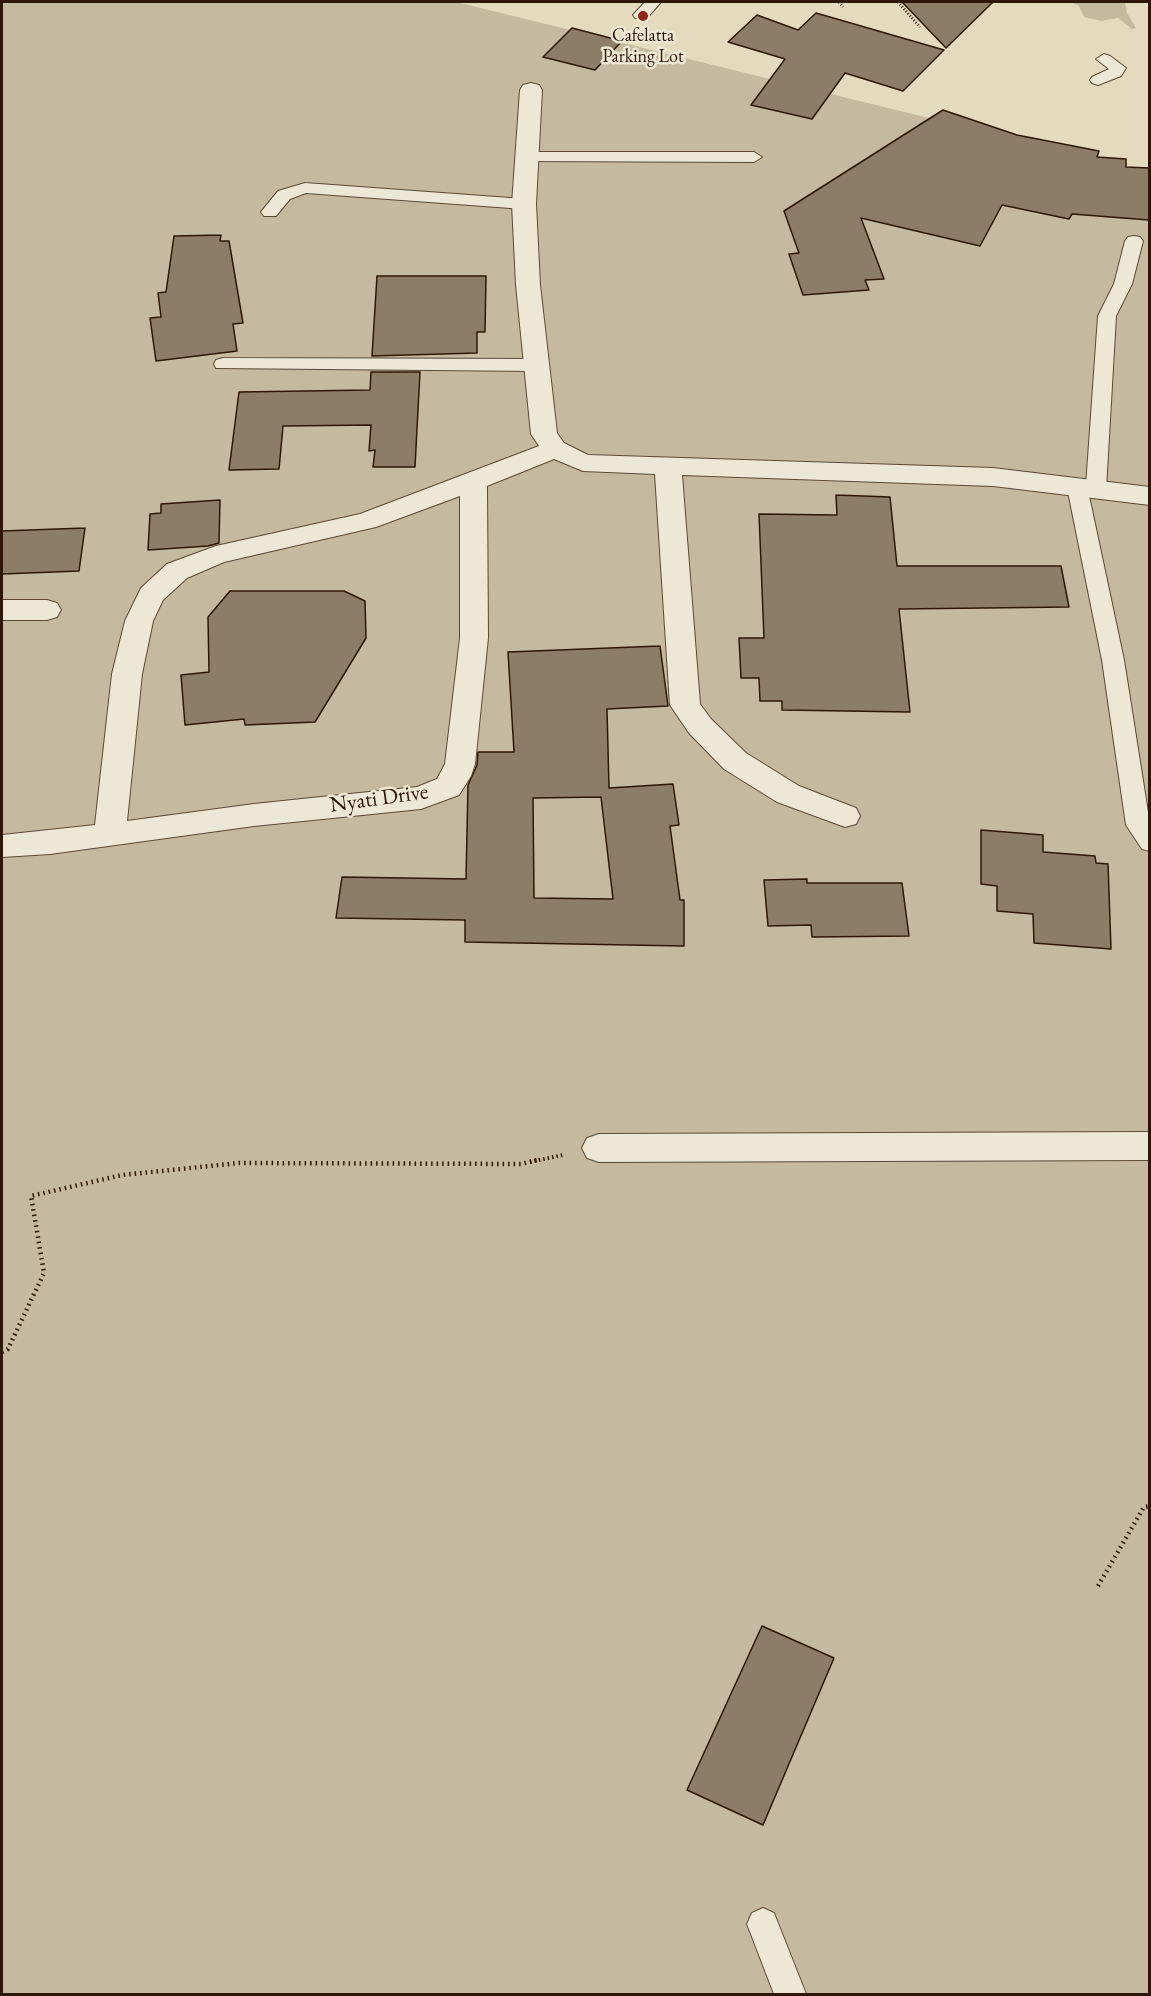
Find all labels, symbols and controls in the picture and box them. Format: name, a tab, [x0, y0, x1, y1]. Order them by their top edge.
marker: Cafelatta Parking Lot	[636, 9, 650, 23]
place label: Cafelatta Parking Lot	[602, 25, 684, 68]
street label: Nyati Drive	[328, 779, 430, 819]

